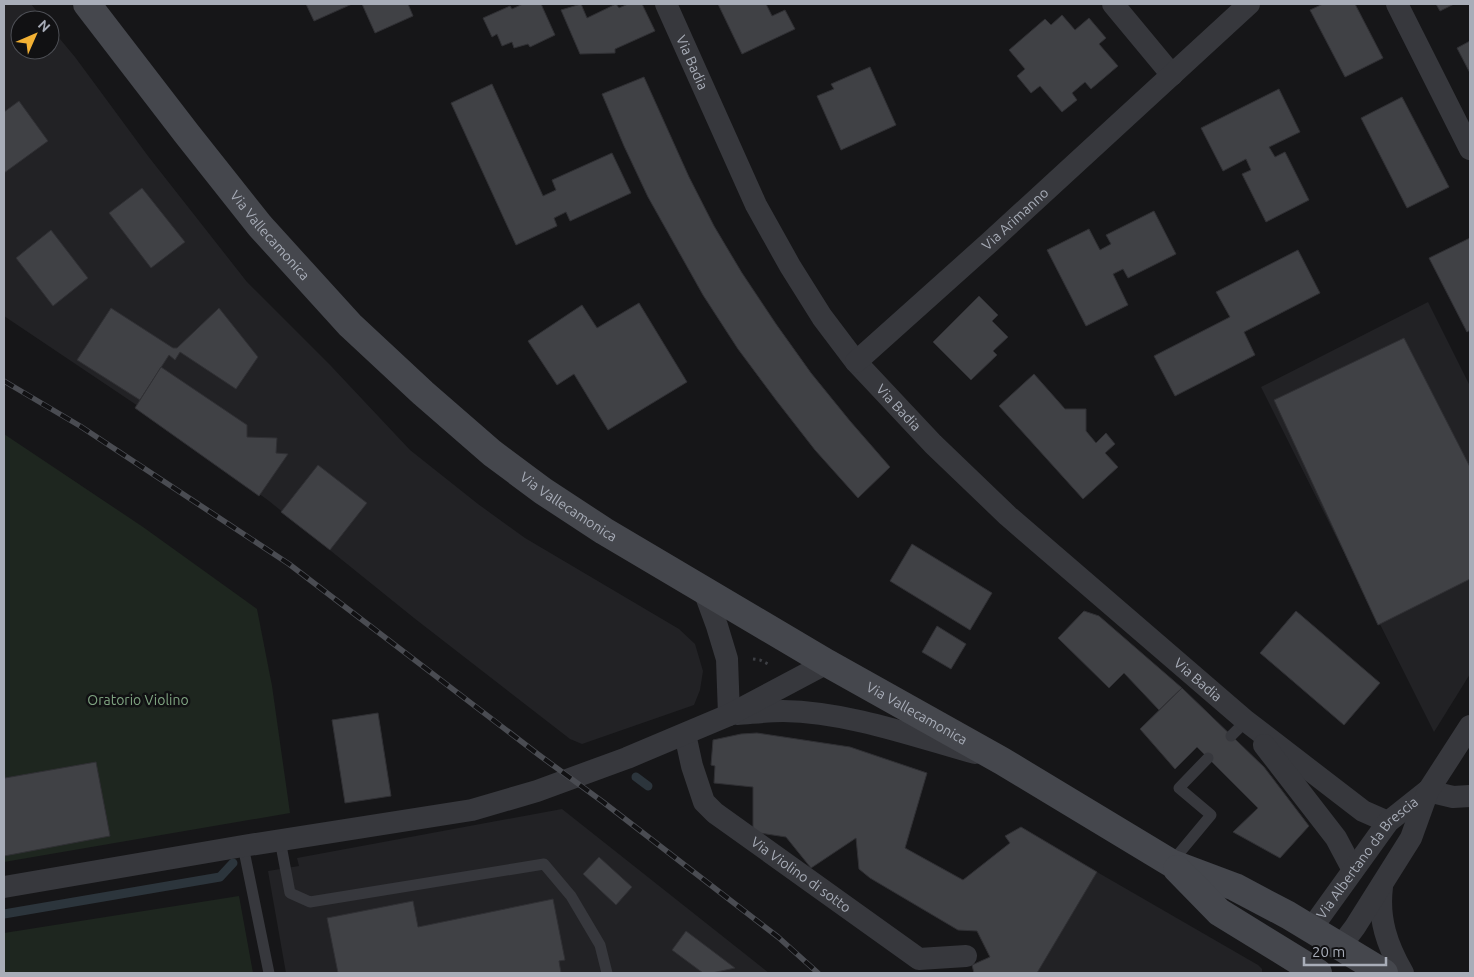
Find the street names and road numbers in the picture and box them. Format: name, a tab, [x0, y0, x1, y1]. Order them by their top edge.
street label: Via Badia	[673, 33, 711, 92]
street label: Via Arimanno	[979, 184, 1052, 253]
street label: Via Vallecamonica	[227, 187, 313, 283]
street label: Via Badia	[873, 381, 924, 434]
street label: Via Vallecamonica	[517, 469, 620, 545]
street label: Via Badia	[1171, 655, 1225, 705]
street label: Via Vallecamonica	[863, 679, 970, 748]
street label: Via Albertano da Brescia	[1313, 794, 1421, 922]
street label: Via Violino di sotto	[748, 833, 854, 916]

